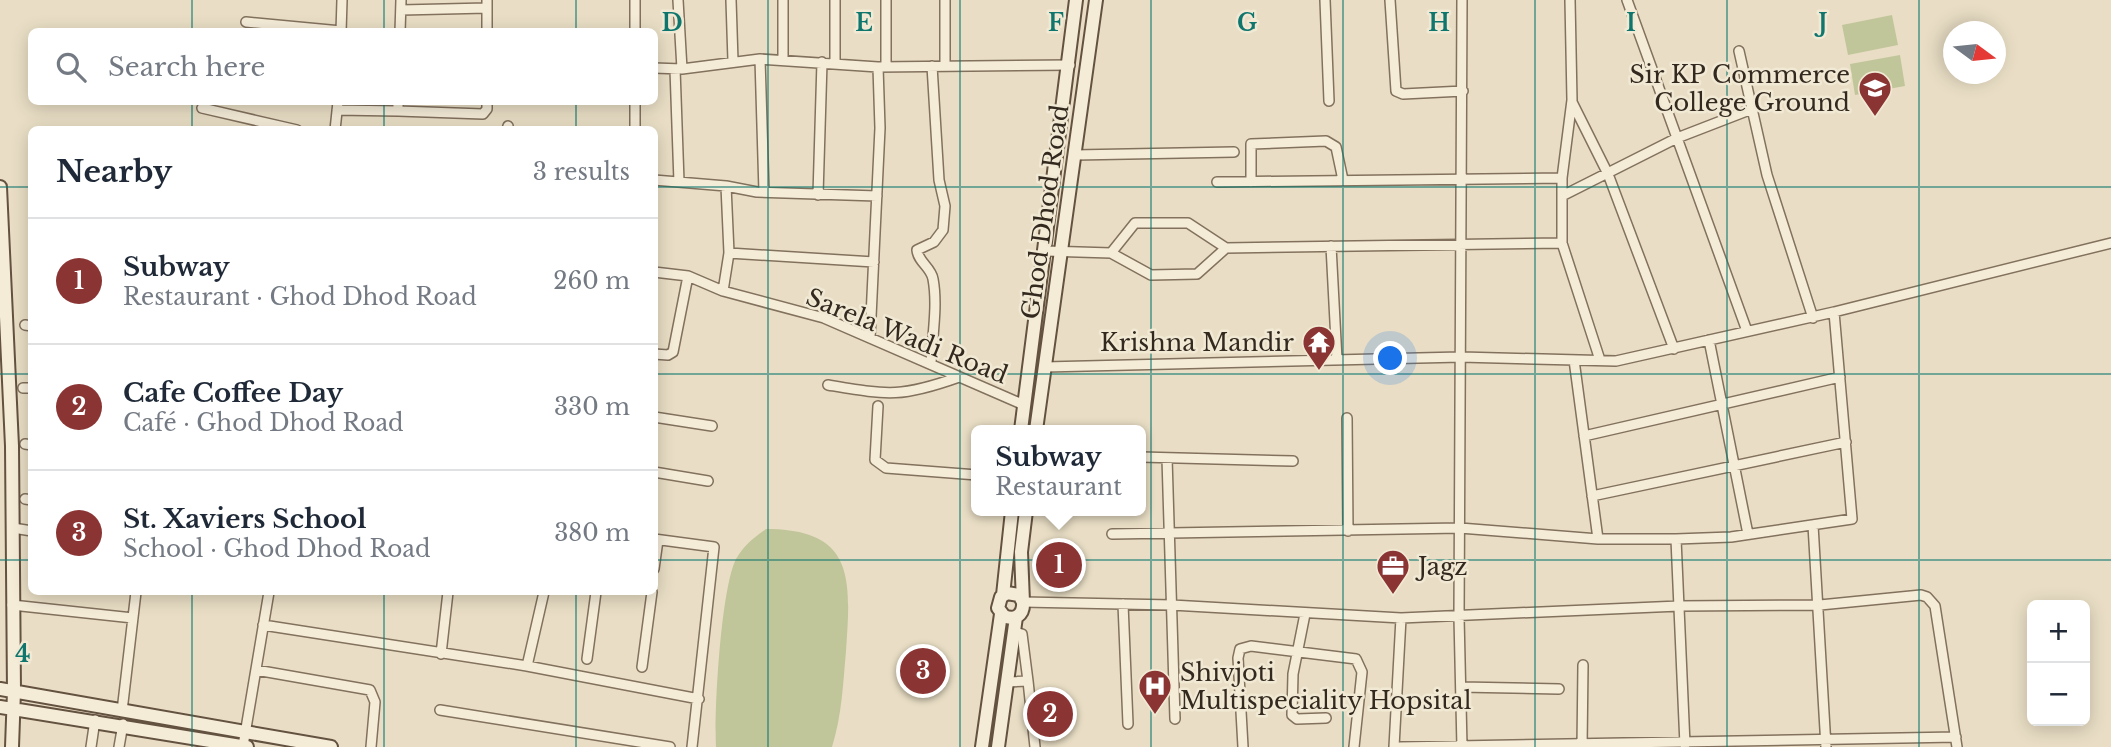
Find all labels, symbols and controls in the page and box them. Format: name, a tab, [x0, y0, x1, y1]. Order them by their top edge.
text: D	[661, 9, 683, 37]
text: E	[855, 9, 873, 37]
text: F	[1048, 9, 1064, 37]
text: G	[1237, 9, 1257, 37]
text: H	[1428, 9, 1450, 37]
text: I	[1626, 9, 1636, 37]
text: J	[1814, 9, 1828, 37]
north arrow	[1943, 21, 2006, 84]
search box	[28, 28, 658, 105]
icon: search	[52, 48, 90, 86]
text: Search here	[108, 51, 265, 83]
place label: Sir KP Commerce College Ground	[1629, 60, 1850, 117]
school or university icon: Sir KP Commerce College Ground	[1856, 69, 1894, 118]
street label: Ghod Dhod Road	[1016, 103, 1074, 321]
text: Nearby	[56, 153, 172, 190]
text: 3 results	[533, 158, 630, 186]
text: Subway	[123, 251, 230, 283]
text: 1	[74, 267, 84, 295]
text: 260 m	[553, 267, 630, 295]
street label: Sarela Wadi Road	[802, 282, 1012, 390]
text: Restaurant · Ghod Dhod Road	[123, 283, 477, 311]
temple icon: Krishna Mandir	[1300, 323, 1338, 372]
place label: Krishna Mandir	[1100, 328, 1295, 357]
your location	[1373, 341, 1407, 375]
text: Cafe Coffee Day	[123, 377, 343, 409]
text: 2	[72, 393, 86, 421]
text: 330 m	[554, 393, 630, 421]
text: Café · Ghod Dhod Road	[123, 409, 404, 437]
popup	[971, 425, 1146, 516]
text: Subway	[995, 441, 1102, 473]
text: Restaurant	[995, 473, 1122, 501]
text: St. Xaviers School	[123, 503, 366, 535]
text: 3	[72, 519, 86, 547]
text: 380 m	[554, 519, 630, 547]
text: School · Ghod Dhod Road	[123, 535, 431, 563]
pin: 1	[1036, 539, 1082, 591]
office icon: Jagz	[1374, 547, 1412, 596]
place label: Jagz	[1415, 552, 1468, 581]
map controls	[2027, 600, 2090, 726]
button: +	[2027, 600, 2090, 663]
text: 4	[15, 640, 31, 668]
pin: 3	[900, 645, 946, 697]
place label: Shivjoti Multispeciality Hopsital	[1180, 658, 1472, 715]
button: −	[2027, 663, 2090, 726]
hospital icon: Shivjoti Multispeciality Hopsital	[1136, 667, 1174, 716]
pin: 2	[1027, 688, 1073, 740]

